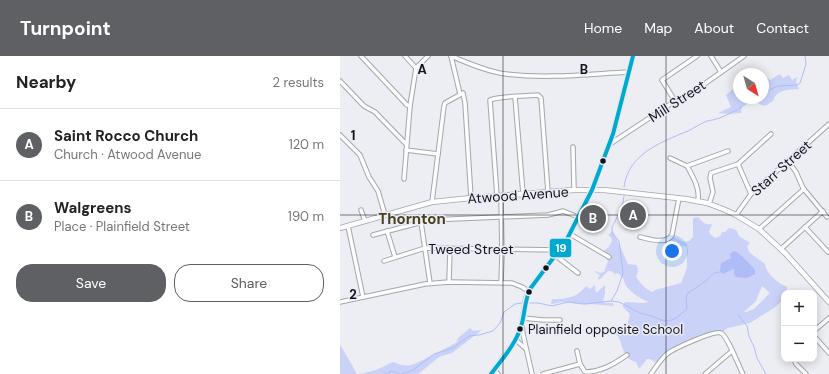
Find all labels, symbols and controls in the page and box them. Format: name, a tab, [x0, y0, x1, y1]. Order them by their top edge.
text: Turnpoint	[20, 16, 111, 41]
text: Home	[584, 19, 622, 37]
text: Map	[644, 19, 672, 37]
text: About	[694, 19, 734, 37]
text: Contact	[756, 19, 809, 37]
text: A	[417, 61, 427, 78]
text: B	[580, 61, 588, 78]
north arrow	[733, 68, 769, 104]
text: Nearby	[16, 71, 76, 93]
text: 2 results	[273, 74, 324, 91]
street label: Mill Street	[645, 76, 709, 126]
text: Saint Rocco Church	[54, 126, 198, 146]
text: 1	[351, 127, 355, 144]
text: A	[24, 136, 34, 153]
text: 120 m	[289, 136, 324, 153]
street label: Starr Street	[747, 136, 815, 200]
text: Church · Atwood Avenue	[54, 146, 201, 163]
unlabelled marker	[598, 156, 608, 166]
street label: Atwood Avenue	[467, 182, 569, 208]
text: Walgreens	[54, 198, 131, 218]
pin: A	[620, 200, 646, 230]
pin: B	[580, 203, 606, 233]
text: B	[25, 208, 33, 225]
text: 190 m	[288, 208, 324, 225]
district label: Thornton	[378, 209, 446, 229]
text: Place · Plainfield Street	[54, 218, 190, 235]
line badge: 19	[549, 238, 572, 258]
street label: Tweed Street	[428, 240, 514, 258]
text: 19	[556, 241, 567, 255]
your location	[662, 241, 682, 261]
unlabelled marker	[541, 263, 551, 273]
button: Save	[16, 264, 166, 302]
button: Share	[174, 264, 324, 302]
text: 2	[349, 286, 357, 303]
unlabelled marker	[524, 287, 534, 297]
map controls	[781, 290, 817, 362]
button: +	[781, 290, 817, 326]
place label: Plainfield opposite School	[528, 321, 683, 338]
marker: Plainfield opposite School	[515, 324, 525, 334]
button: −	[781, 326, 817, 362]

